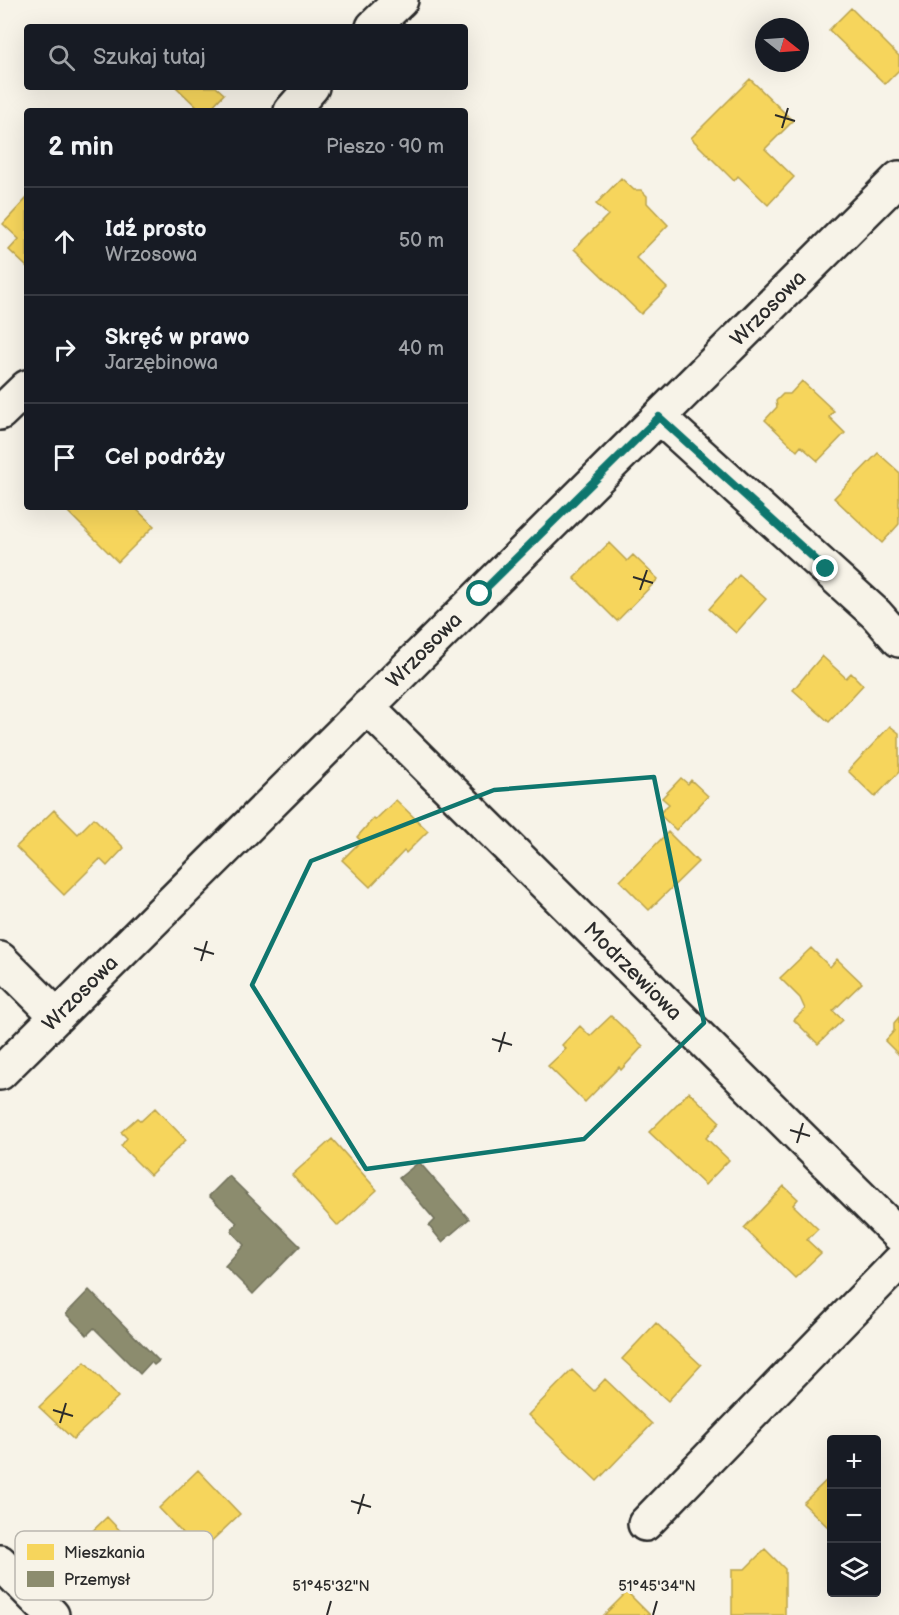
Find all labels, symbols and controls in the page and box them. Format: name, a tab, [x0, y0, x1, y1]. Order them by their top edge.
north arrow	[755, 18, 809, 72]
search box	[24, 24, 468, 90]
icon: search	[45, 41, 78, 74]
text: Szukaj tutaj	[93, 44, 206, 71]
text: 2 min	[48, 132, 114, 163]
text: Pieszo · 90 m	[326, 135, 444, 159]
text: Idź prosto	[105, 216, 207, 243]
icon: ahead	[48, 225, 81, 258]
text: 50 m	[399, 229, 444, 253]
text: Wrzosowa	[105, 243, 197, 267]
street label: Wrzosowa	[725, 265, 811, 351]
text: Skręć w prawo	[105, 324, 250, 351]
icon: right	[48, 333, 81, 366]
text: 40 m	[398, 337, 444, 361]
text: Jarzębinowa	[105, 351, 218, 375]
icon: arrive	[48, 441, 81, 474]
text: Cel podróży	[105, 444, 225, 471]
route end	[812, 555, 838, 581]
route start	[466, 580, 492, 606]
street label: Wrzosowa	[381, 607, 467, 693]
street label: Modrzewiowa	[578, 917, 687, 1026]
street label: Wrzosowa	[37, 950, 123, 1036]
map controls	[827, 1435, 881, 1597]
button: +	[827, 1435, 881, 1489]
button: −	[827, 1489, 881, 1543]
legend	[15, 1531, 213, 1600]
button: layers	[827, 1543, 881, 1597]
text: Mieszkania	[64, 1544, 145, 1563]
text: Przemysł	[64, 1571, 131, 1590]
text: 51°45'32"N	[292, 1577, 370, 1596]
text: 51°45'34"N	[618, 1577, 696, 1596]

